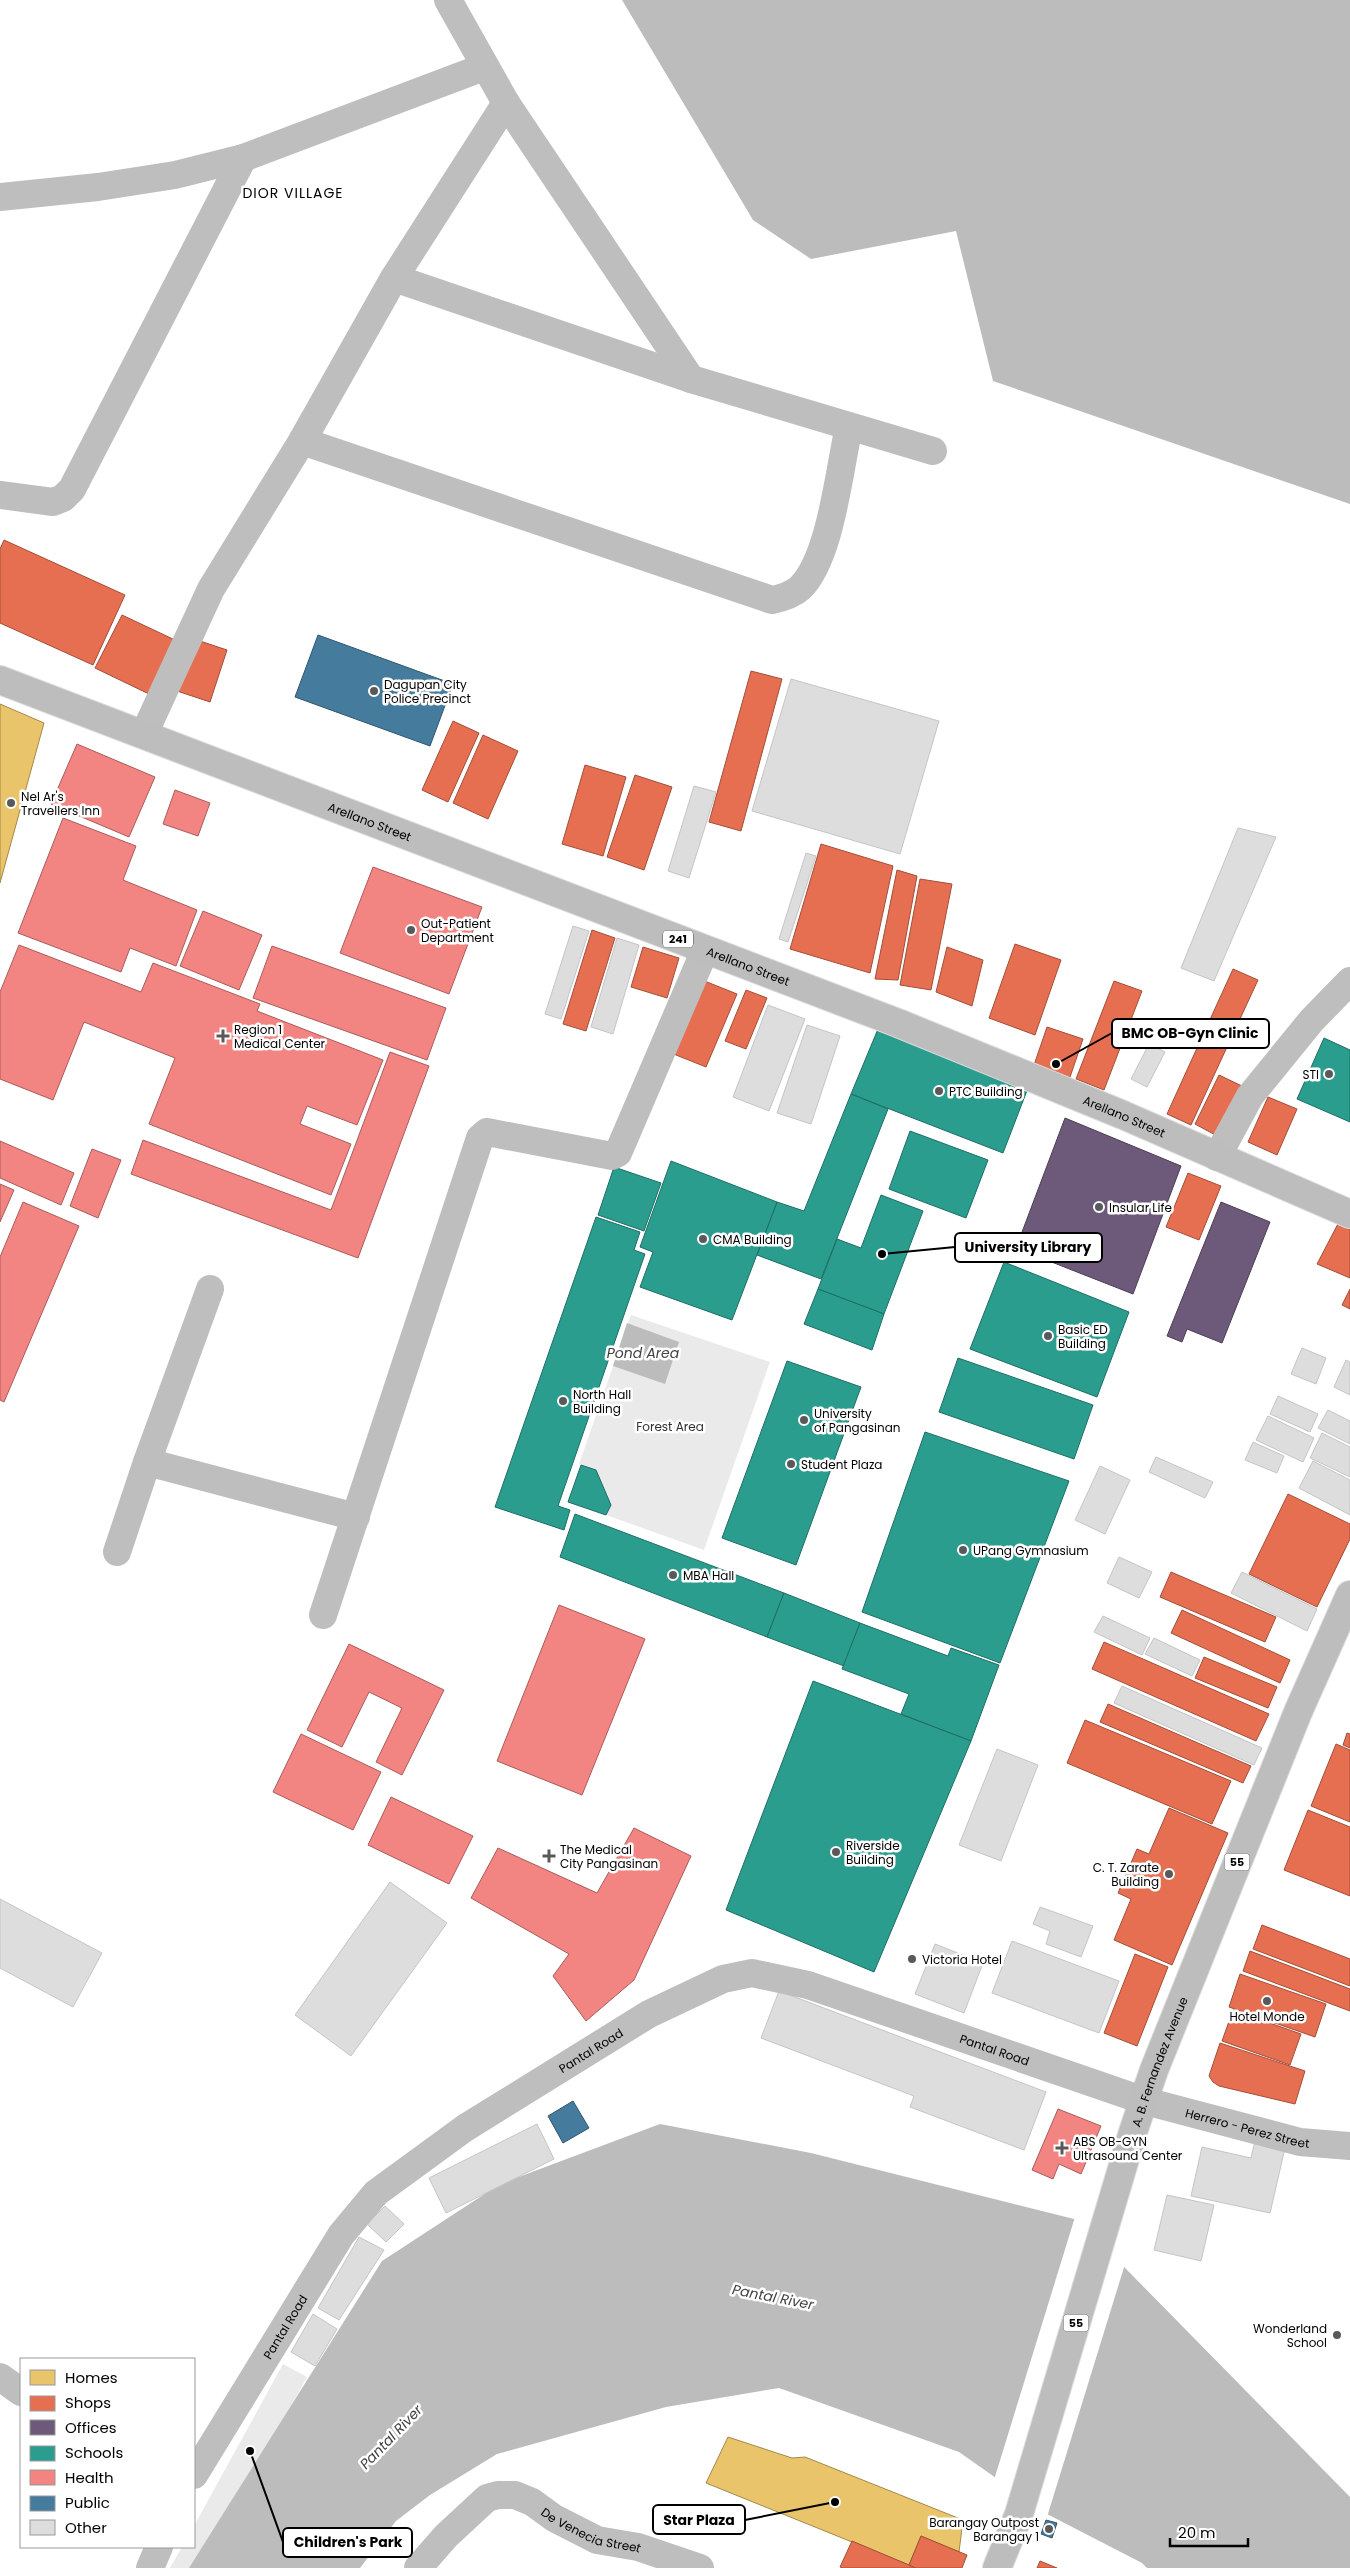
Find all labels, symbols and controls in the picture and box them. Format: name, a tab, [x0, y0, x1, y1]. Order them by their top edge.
district label: DIOR VILLAGE	[242, 183, 344, 203]
place label: Dagupan City Police Precinct	[384, 676, 471, 707]
marker: Dagupan City Police Precinct	[368, 685, 380, 697]
place label: Nel Ar's Travellers Inn	[21, 788, 100, 819]
marker: Nel Ar's Travellers Inn	[5, 797, 17, 809]
street label: Arellano Street	[326, 798, 414, 845]
place label: Out-Patient Department	[421, 915, 494, 946]
marker: Out-Patient Department	[405, 924, 417, 936]
road number: 241	[663, 931, 693, 948]
street label: Arellano Street	[704, 942, 792, 989]
callout: BMC OB-Gyn Clinic	[1112, 1019, 1269, 1048]
place label: Region 1 Medical Center	[234, 1021, 326, 1052]
text: BMC OB-Gyn Clinic	[1122, 1023, 1259, 1043]
marker: Region 1 Medical Center	[216, 1029, 230, 1043]
place label: STI	[1303, 1066, 1319, 1083]
marker: STI	[1323, 1068, 1335, 1080]
place label: PTC Building	[949, 1083, 1023, 1100]
marker: PTC Building	[933, 1085, 945, 1097]
street label: Arellano Street	[1081, 1091, 1168, 1141]
place label: Insular Life	[1109, 1199, 1172, 1216]
marker: Insular Life	[1093, 1201, 1105, 1213]
place label: CMA Building	[713, 1231, 792, 1248]
marker: CMA Building	[697, 1233, 709, 1245]
callout: University Library	[955, 1233, 1102, 1262]
text: University Library	[965, 1237, 1092, 1257]
place label: Basic ED Building	[1058, 1321, 1108, 1352]
marker: Basic ED Building	[1042, 1330, 1054, 1342]
water label: Pond Area	[607, 1343, 680, 1363]
place label: North Hall Building	[573, 1386, 631, 1417]
marker: North Hall Building	[557, 1395, 569, 1407]
place label: University of Pangasinan	[814, 1405, 901, 1436]
marker: University of Pangasinan	[798, 1414, 810, 1426]
park label: Forest Area	[636, 1418, 704, 1435]
place label: Student Plaza	[801, 1456, 882, 1473]
marker: Student Plaza	[785, 1458, 797, 1470]
place label: UPang Gymnasium	[973, 1542, 1089, 1559]
marker: UPang Gymnasium	[957, 1544, 969, 1556]
place label: MBA Hall	[683, 1567, 734, 1584]
marker: MBA Hall	[667, 1569, 679, 1581]
place label: Riverside Building	[846, 1837, 900, 1868]
place label: The Medical City Pangasinan	[560, 1841, 658, 1872]
marker: Riverside Building	[830, 1846, 842, 1858]
marker: The Medical City Pangasinan	[542, 1849, 556, 1863]
road number: 55	[1224, 1854, 1250, 1870]
place label: C. T. Zarate Building	[1093, 1859, 1159, 1890]
marker: C. T. Zarate Building	[1163, 1868, 1175, 1880]
place label: Victoria Hotel	[922, 1951, 1002, 1968]
marker: Victoria Hotel	[906, 1953, 918, 1965]
street label: A. B. Fernandez Avenue	[1127, 1994, 1191, 2129]
marker: Hotel Monde	[1261, 1995, 1273, 2007]
place label: Hotel Monde	[1229, 2008, 1305, 2025]
street label: Pantal Road	[555, 2024, 626, 2077]
street label: Pantal Road	[958, 2029, 1032, 2069]
street label: Herrero - Perez Street	[1184, 2104, 1310, 2151]
place label: ABS OB-GYN Ultrasound Center	[1073, 2133, 1183, 2164]
marker: ABS OB-GYN Ultrasound Center	[1055, 2141, 1069, 2155]
water label: Pantal River	[731, 2279, 816, 2315]
street label: Pantal Road	[259, 2291, 311, 2362]
road number: 55	[1064, 2314, 1088, 2332]
place label: Wonderland School	[1253, 2320, 1327, 2351]
marker: Wonderland School	[1331, 2329, 1343, 2341]
legend	[20, 2358, 195, 2548]
text: Homes	[65, 2367, 118, 2388]
text: Shops	[65, 2392, 111, 2413]
water label: Pantal River	[355, 2400, 427, 2474]
text: Offices	[65, 2417, 117, 2438]
text: Schools	[65, 2442, 123, 2463]
text: Health	[65, 2467, 114, 2488]
text: Public	[65, 2492, 110, 2513]
street label: De Venecia Street	[538, 2503, 644, 2556]
callout: Star Plaza	[653, 2505, 745, 2534]
text: Star Plaza	[663, 2510, 735, 2530]
place label: Barangay Outpost Barangay 1	[929, 2514, 1039, 2545]
scale bar	[1170, 2516, 1248, 2548]
text: Other	[65, 2517, 107, 2538]
text: 20 m	[1178, 2522, 1216, 2543]
marker: Barangay Outpost Barangay 1	[1043, 2523, 1055, 2535]
callout: Children's Park	[283, 2528, 412, 2557]
text: Children's Park	[294, 2532, 403, 2552]

